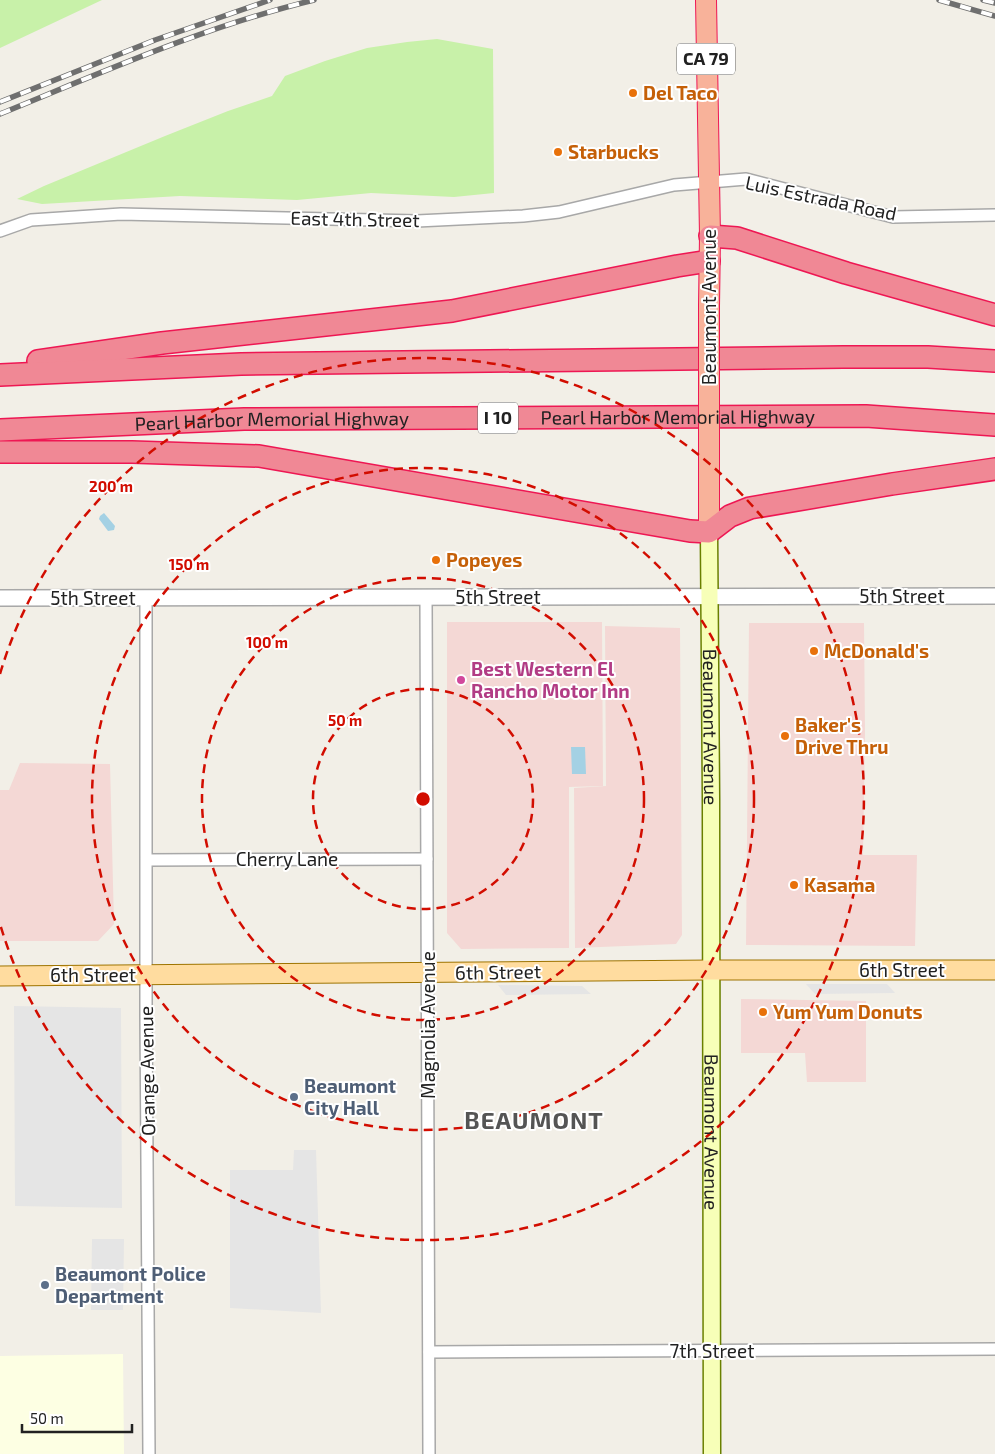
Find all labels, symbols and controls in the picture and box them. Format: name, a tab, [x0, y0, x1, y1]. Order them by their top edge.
road number: CA 79	[677, 44, 735, 74]
place label: Del Taco	[643, 81, 718, 104]
marker: Del Taco	[627, 87, 639, 99]
place label: Starbucks	[568, 140, 659, 163]
marker: Starbucks	[552, 146, 564, 158]
street label: Luis Estrada Road	[743, 170, 899, 225]
street label: East 4th Street	[290, 206, 420, 231]
street label: Beaumont Avenue	[697, 229, 720, 385]
road number: I 10	[478, 402, 518, 433]
street label: Pearl Harbor Memorial Highway	[540, 404, 815, 429]
street label: Pearl Harbor Memorial Highway	[134, 406, 409, 435]
text: 200 m	[89, 477, 133, 495]
place label: Popeyes	[446, 548, 522, 572]
marker: Popeyes	[430, 554, 442, 566]
text: 150 m	[169, 555, 209, 573]
street label: 5th Street	[859, 584, 945, 607]
street label: 5th Street	[455, 585, 541, 608]
street label: 5th Street	[50, 586, 136, 609]
text: 100 m	[246, 633, 288, 651]
place label: McDonald's	[824, 639, 929, 662]
marker: McDonald's	[808, 645, 820, 657]
street label: Beaumont Avenue	[699, 649, 723, 805]
place label: Best Western El Rancho Motor Inn	[471, 657, 630, 702]
marker: Best Western El Rancho Motor Inn	[455, 674, 467, 686]
text: 50 m	[328, 711, 362, 729]
place label: Baker's Drive Thru	[795, 713, 889, 758]
marker: Baker's Drive Thru	[779, 730, 791, 742]
centre of rings	[414, 790, 432, 808]
street label: Cherry Lane	[236, 847, 338, 870]
place label: Kasama	[804, 873, 875, 896]
marker: Kasama	[788, 879, 800, 891]
street label: Magnolia Avenue	[416, 951, 439, 1099]
street label: 6th Street	[859, 958, 945, 981]
street label: 6th Street	[455, 959, 541, 984]
street label: 6th Street	[50, 963, 136, 986]
place label: Yum Yum Donuts	[773, 1000, 923, 1023]
street label: Orange Avenue	[134, 1006, 159, 1136]
marker: Yum Yum Donuts	[757, 1006, 769, 1018]
street label: Beaumont Avenue	[700, 1054, 724, 1210]
place label: Beaumont City Hall	[304, 1074, 396, 1120]
marker: Beaumont City Hall	[288, 1091, 300, 1103]
district label: BEAUMONT	[464, 1105, 604, 1134]
place label: Beaumont Police Department	[55, 1262, 206, 1307]
marker: Beaumont Police Department	[39, 1279, 51, 1291]
street label: 7th Street	[669, 1339, 755, 1362]
scale bar	[22, 1402, 132, 1434]
text: 50 m	[30, 1409, 64, 1427]

